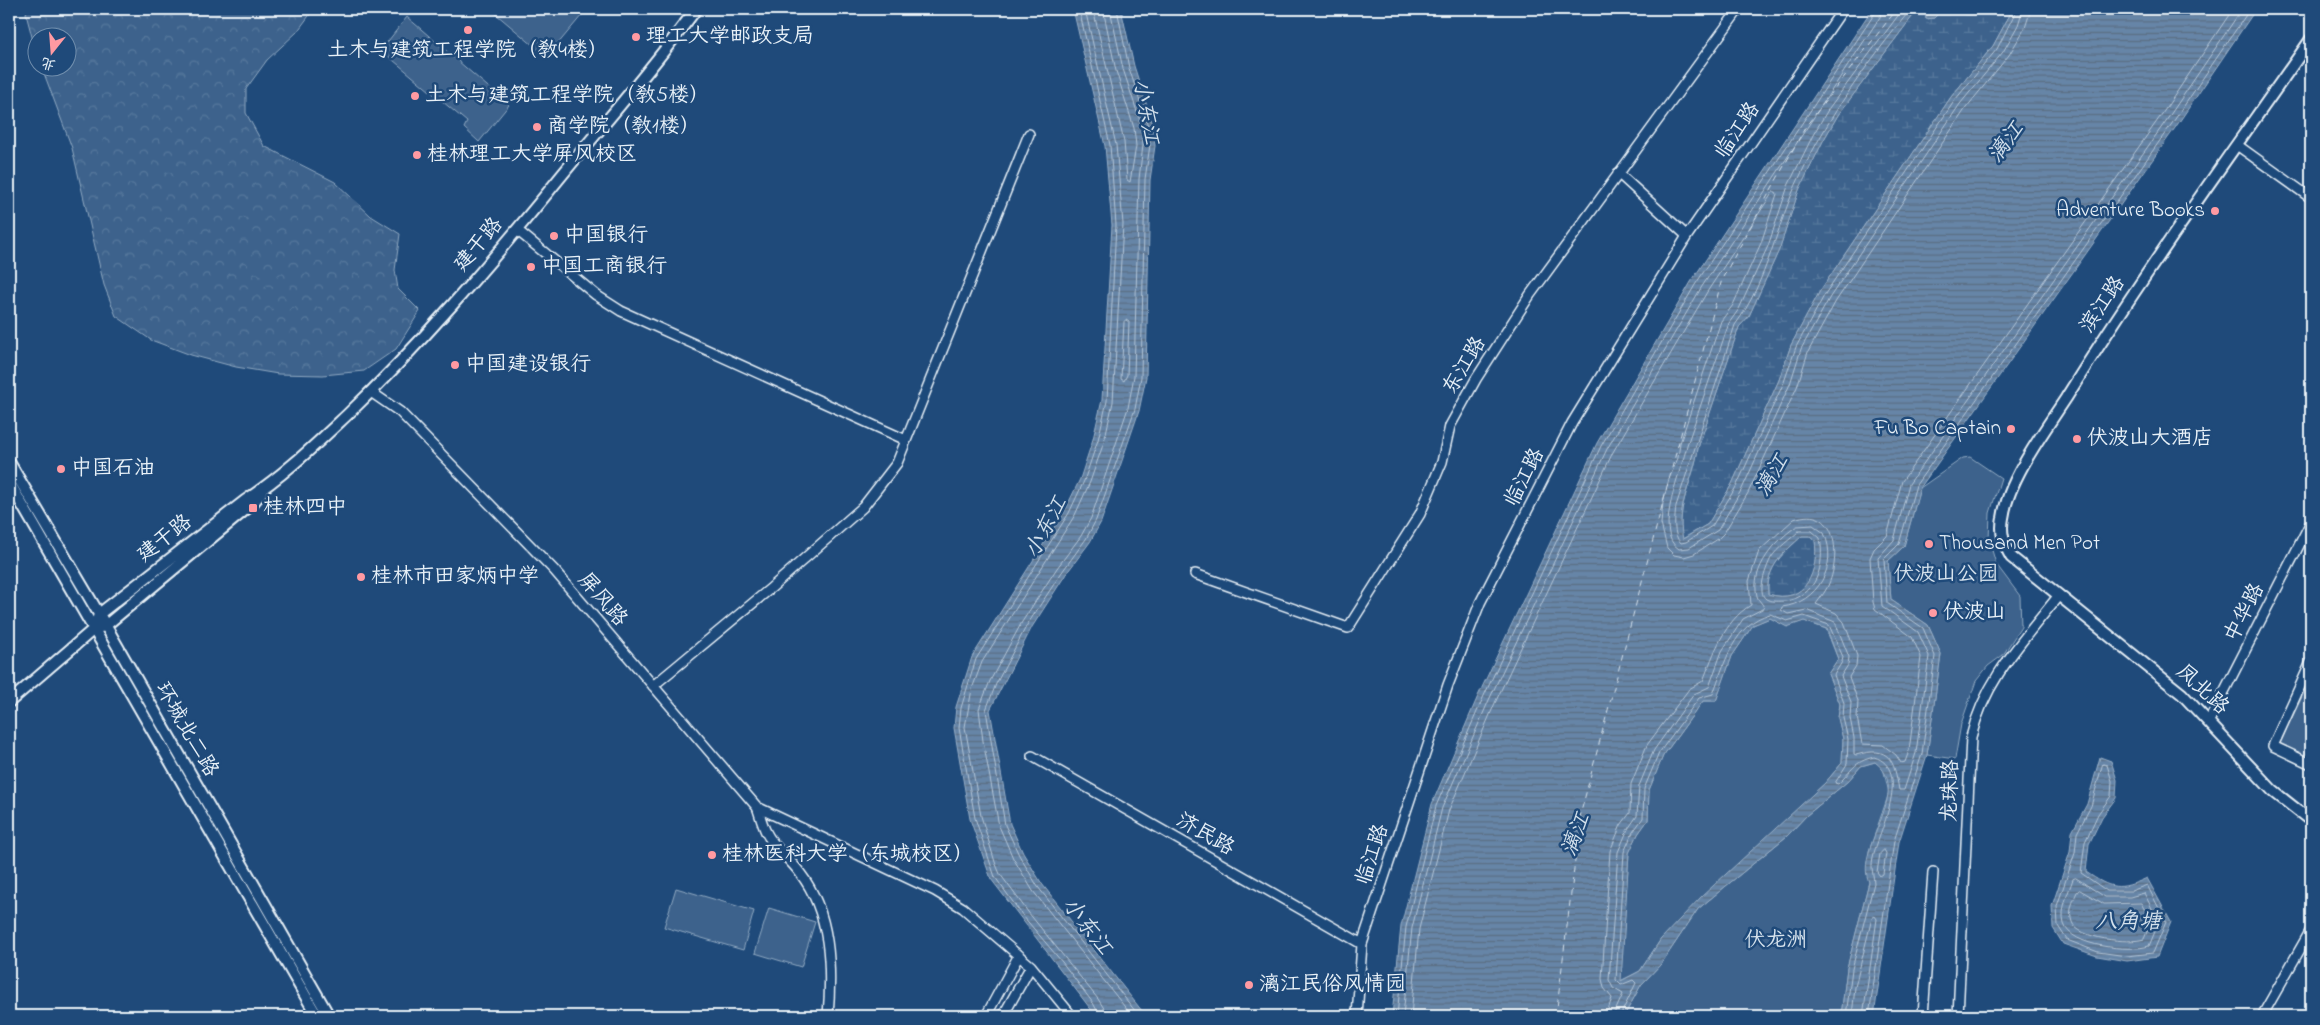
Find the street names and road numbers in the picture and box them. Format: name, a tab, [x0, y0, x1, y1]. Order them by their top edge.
street label: 临江路	[1708, 96, 1768, 166]
street label: 建干路	[447, 211, 511, 279]
street label: 滨江路	[2073, 270, 2133, 340]
street label: 东江路	[1436, 331, 1494, 401]
street label: 临江路	[1497, 443, 1553, 513]
street label: 建干路	[131, 508, 199, 570]
street label: 屏风路	[570, 566, 634, 634]
street label: 中华路	[2217, 578, 2273, 648]
street label: 凤北路	[2169, 658, 2235, 722]
street label: 环城北二路	[147, 677, 225, 783]
street label: 龙珠路	[1935, 759, 1967, 823]
street label: 济民路	[1170, 806, 1240, 864]
street label: 临江路	[1349, 820, 1397, 890]

